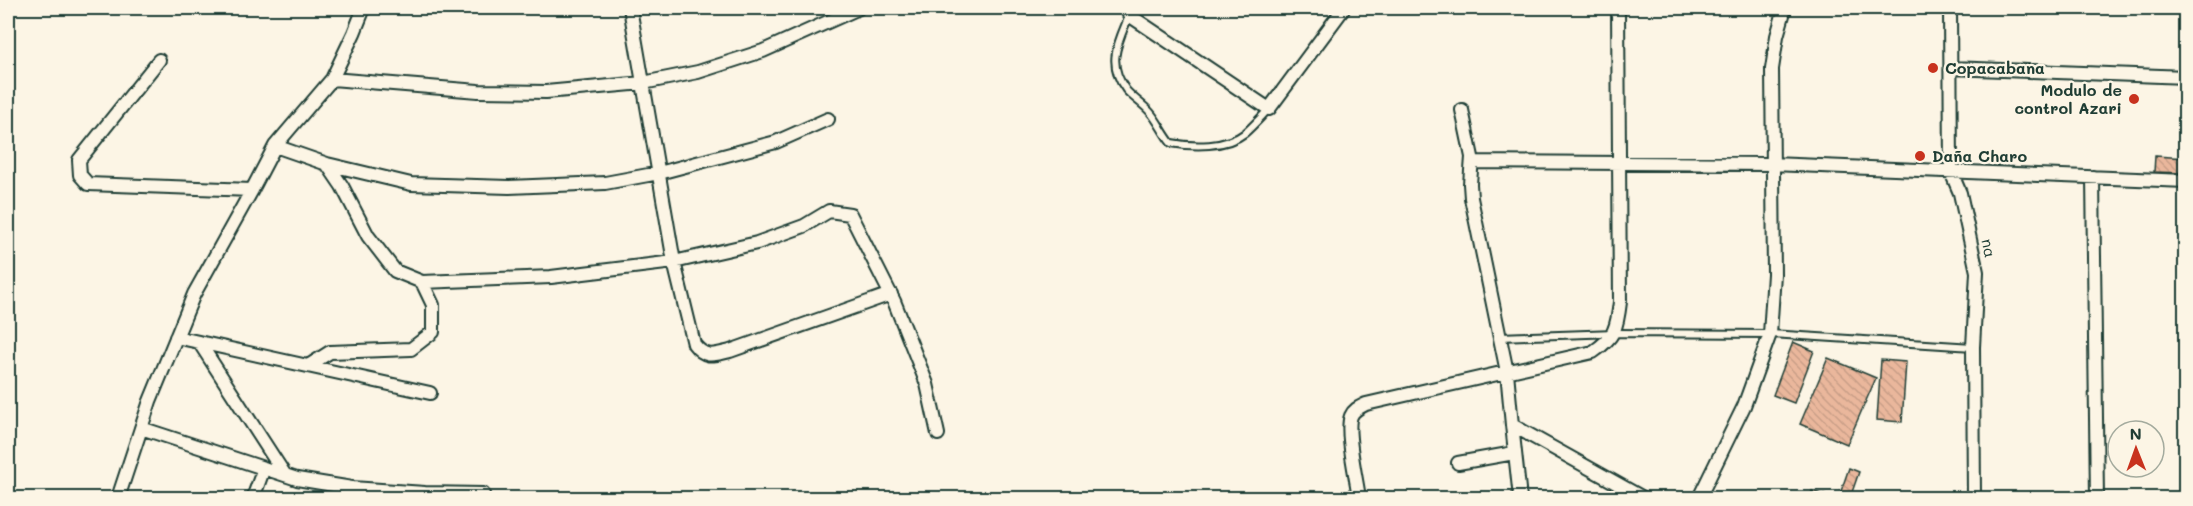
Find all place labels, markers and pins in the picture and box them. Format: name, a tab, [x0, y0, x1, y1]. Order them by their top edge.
place label: Copacabana	[1945, 57, 2045, 78]
marker: Copacabana	[1926, 61, 1940, 75]
place label: Modulo de control Azari	[2015, 79, 2122, 118]
marker: Modulo de control Azari	[2127, 92, 2141, 106]
place label: Daña Charo	[1932, 145, 2027, 166]
marker: Daña Charo	[1913, 149, 1927, 163]

